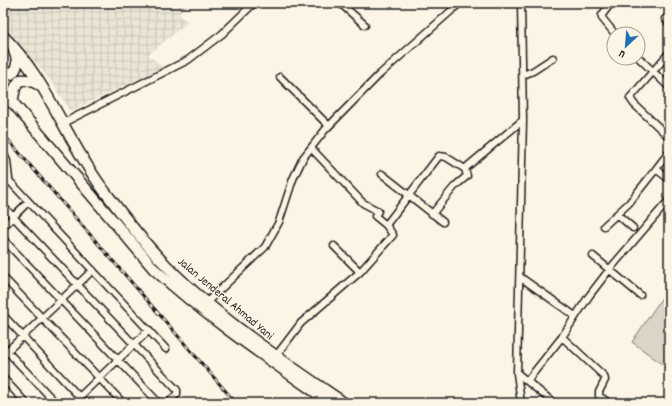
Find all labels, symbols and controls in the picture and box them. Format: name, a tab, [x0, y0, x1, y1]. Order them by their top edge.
north arrow	[606, 26, 646, 66]
text: U	[617, 45, 628, 62]
street label: Jalan Jenderal Ahmad Yani	[173, 254, 277, 344]

